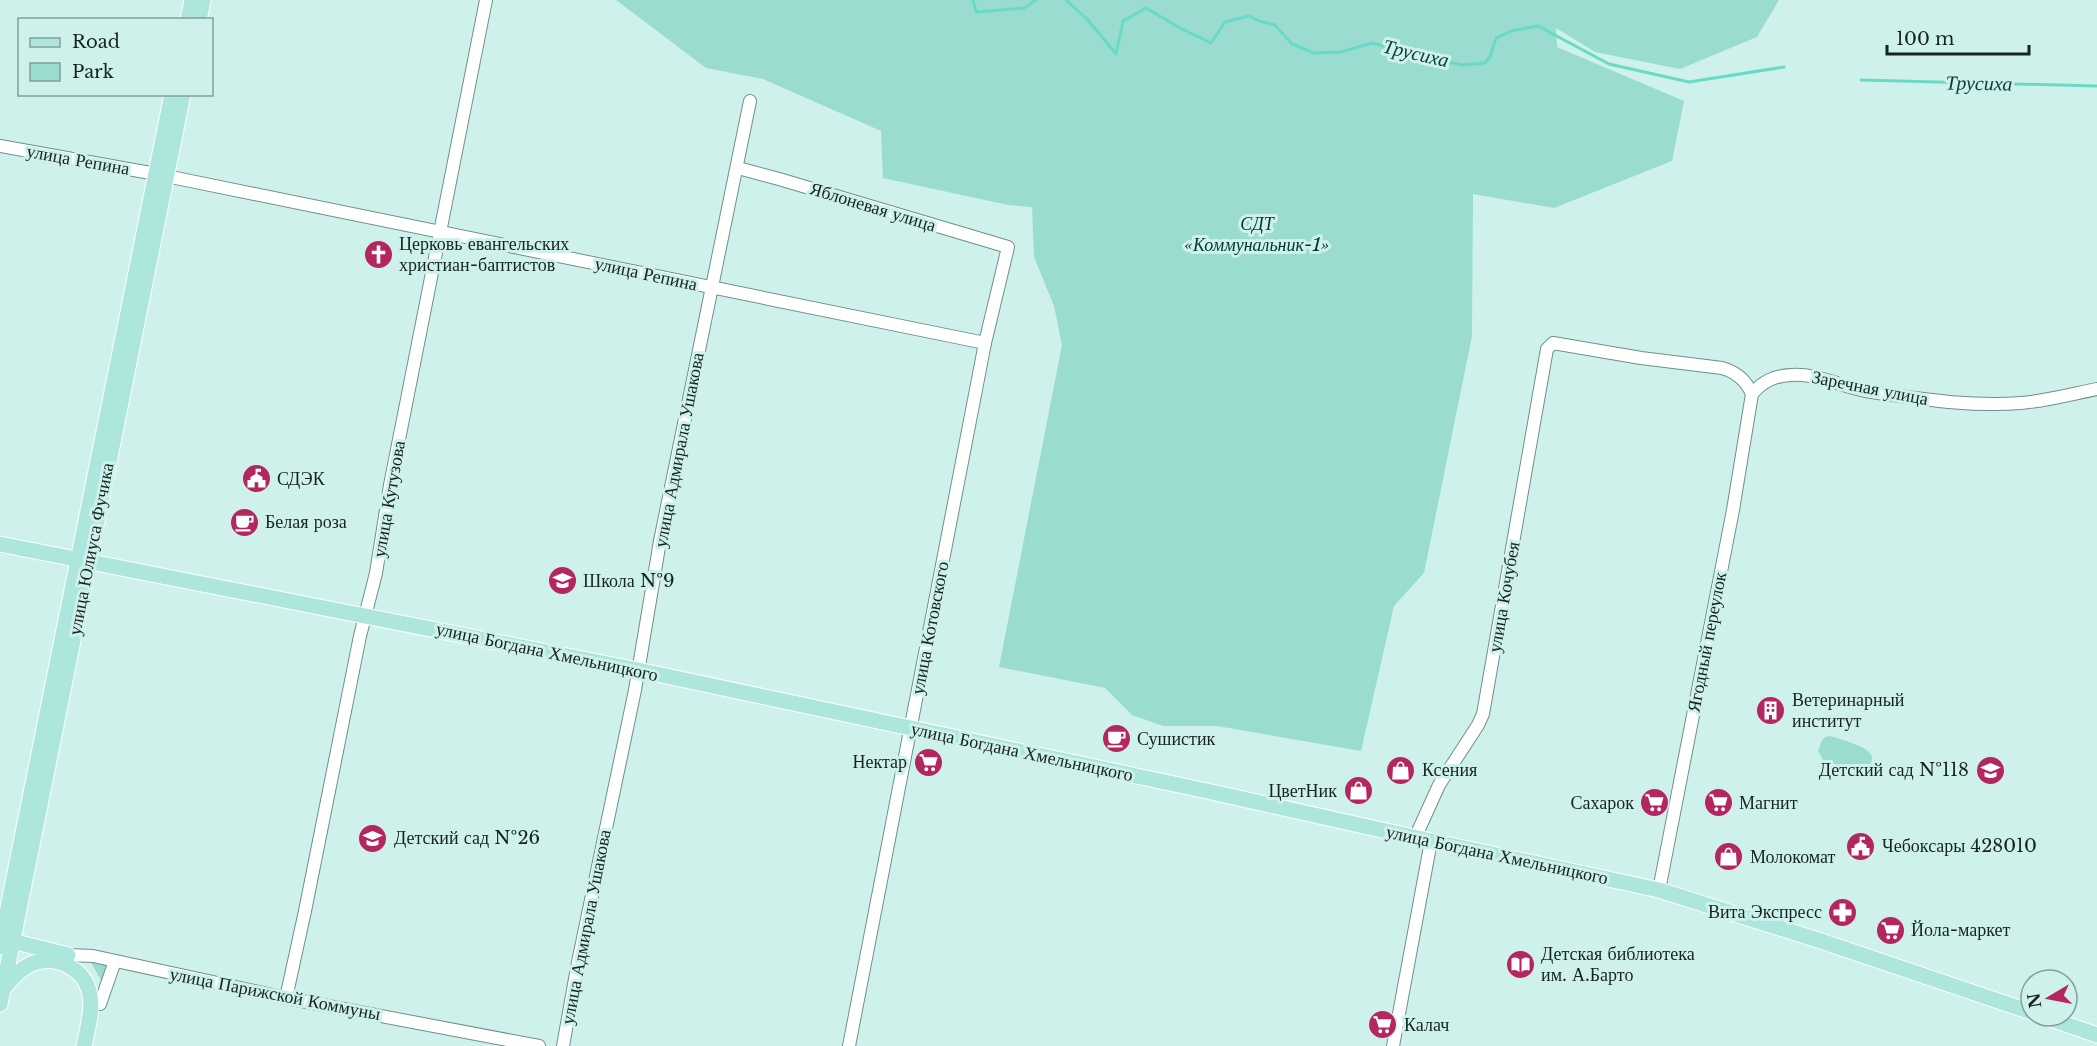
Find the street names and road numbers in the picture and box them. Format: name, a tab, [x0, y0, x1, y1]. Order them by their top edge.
street label: улица Репина	[25, 140, 131, 180]
street label: Яблоневая улица	[807, 177, 939, 237]
street label: улица Репина	[593, 252, 699, 296]
street label: улица Адмирала Ушакова	[649, 351, 709, 549]
street label: Заречная улица	[1810, 366, 1930, 410]
street label: улица Кутузова	[368, 439, 410, 559]
street label: улица Юлиуса Фучика	[63, 461, 119, 637]
street label: улица Кочубея	[1483, 540, 1525, 654]
street label: улица Котовского	[906, 560, 954, 696]
street label: Ягодный переулок	[1683, 570, 1731, 714]
street label: улица Богдана Хмельницкого	[434, 618, 660, 686]
street label: улица Богдана Хмельницкого	[909, 718, 1135, 786]
street label: улица Богдана Хмельницкого	[1384, 821, 1610, 889]
street label: улица Адмирала Ушакова	[556, 828, 616, 1026]
street label: улица Парижской Коммуны	[168, 963, 382, 1025]

